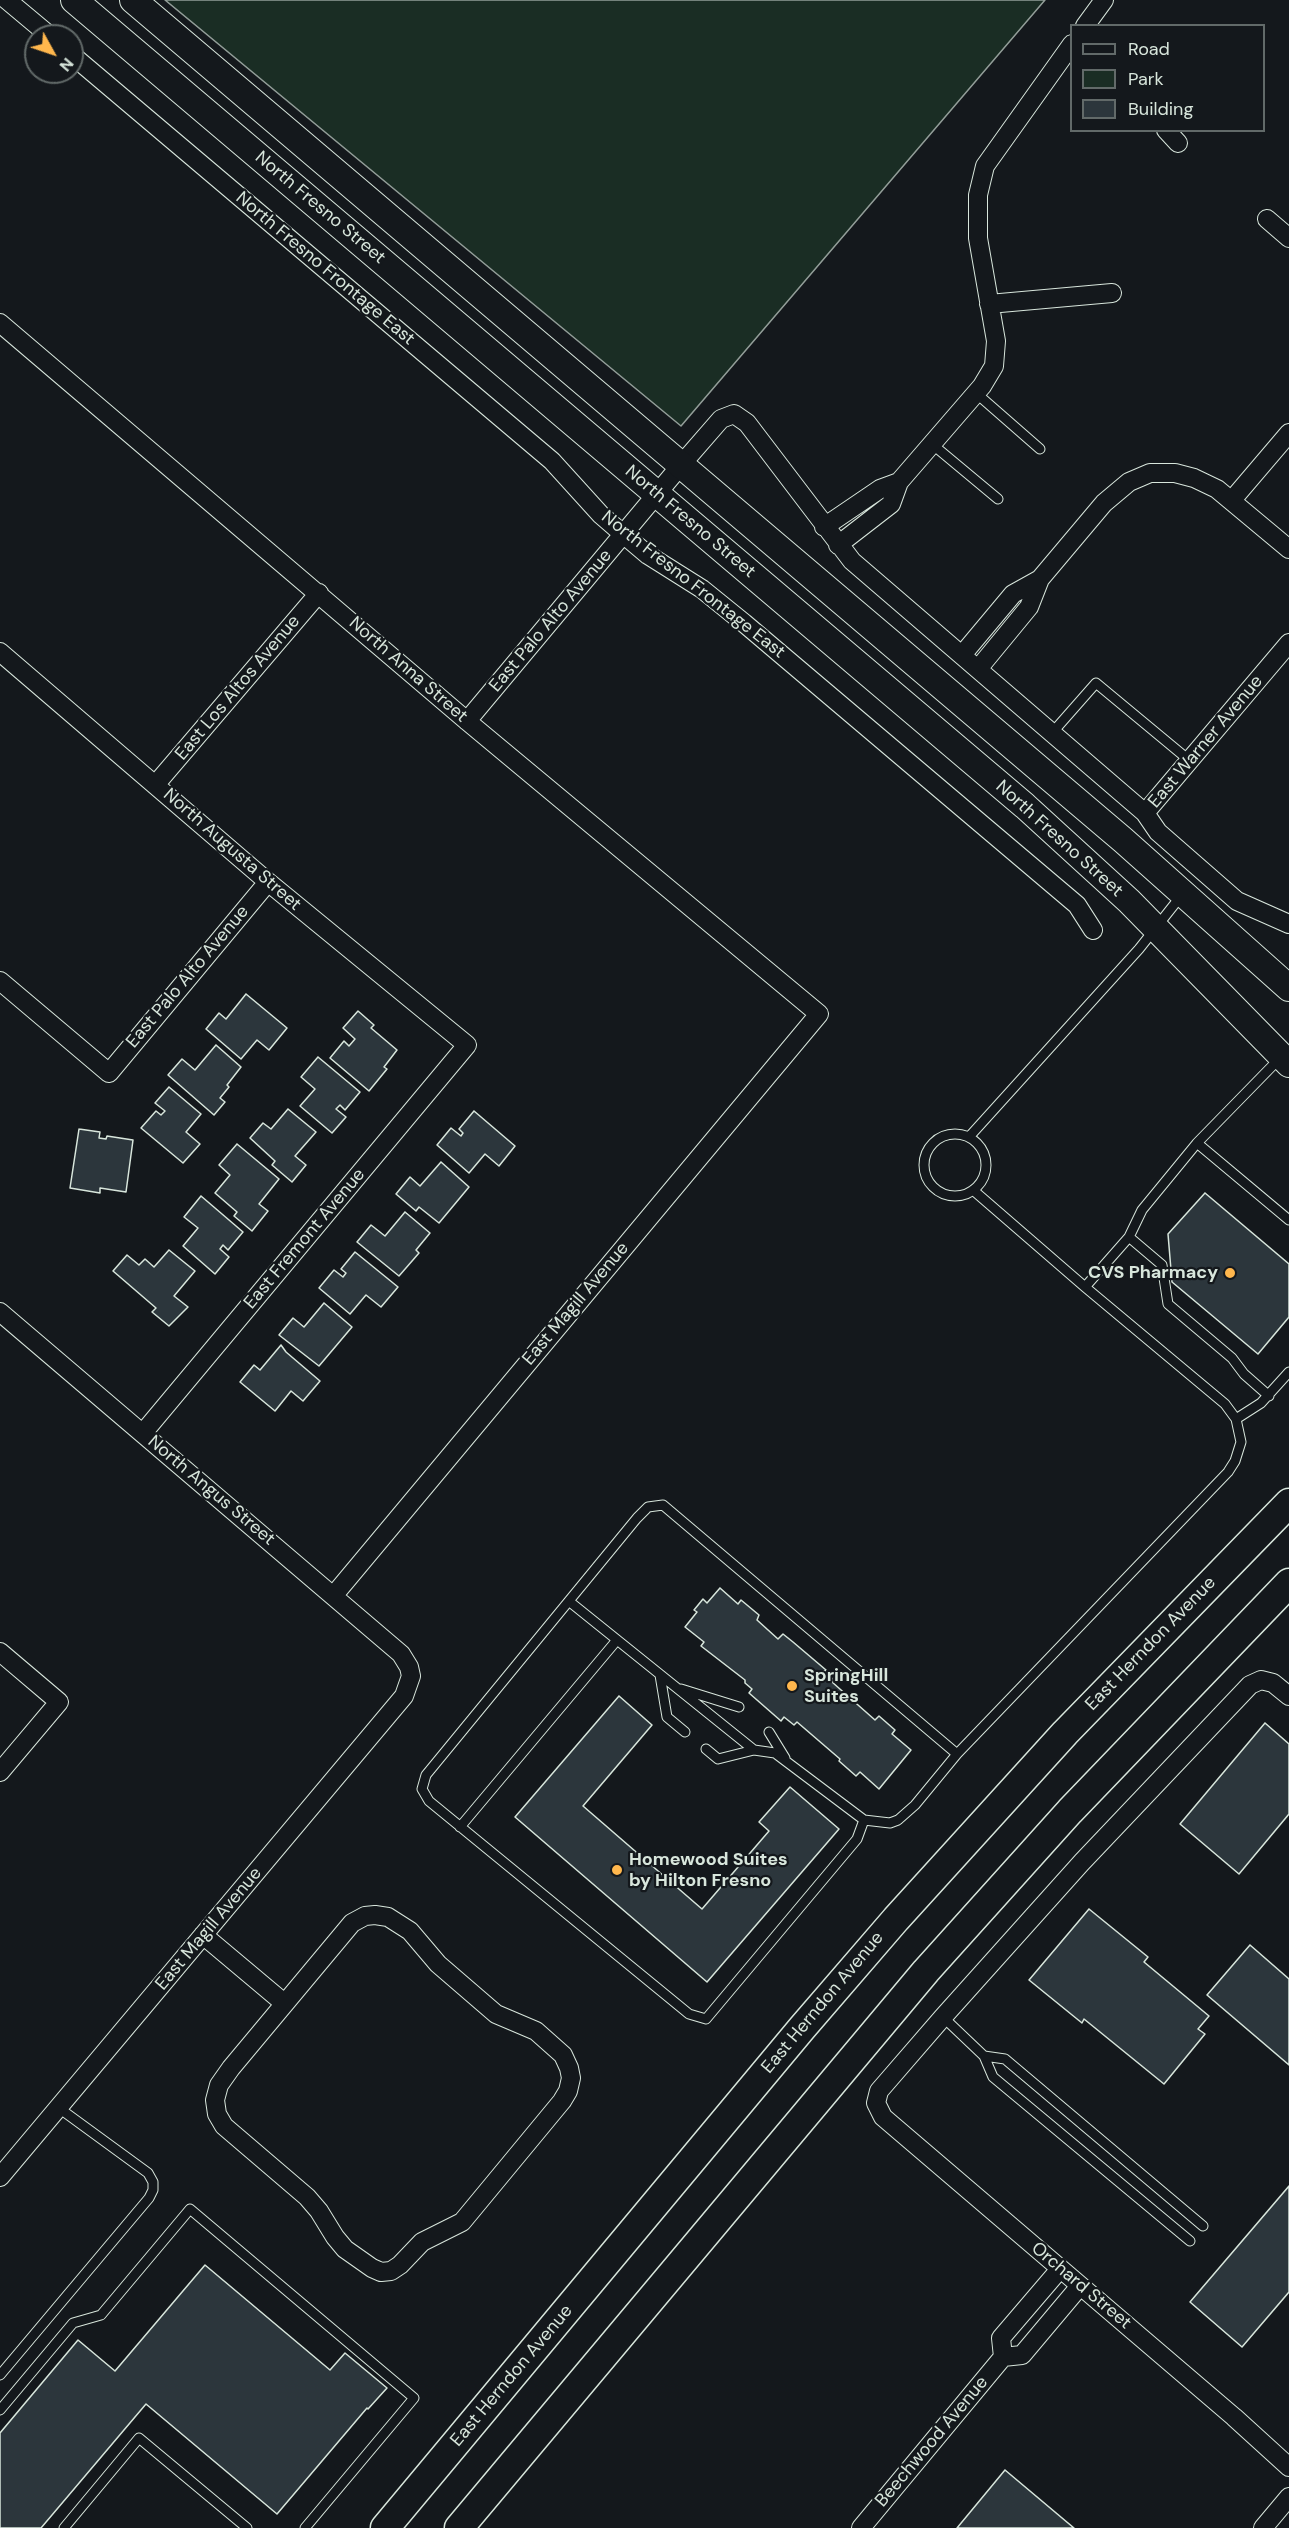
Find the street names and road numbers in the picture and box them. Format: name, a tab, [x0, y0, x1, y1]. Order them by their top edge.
street label: North Fresno Street	[250, 147, 390, 269]
street label: North Fresno Frontage East	[231, 188, 419, 350]
street label: North Fresno Street	[620, 461, 760, 583]
street label: North Fresno Frontage East	[597, 507, 789, 663]
street label: East Palo Alto Avenue	[485, 545, 617, 697]
street label: East Los Altos Avenue	[171, 611, 305, 765]
street label: North Anna Street	[344, 613, 472, 727]
street label: East Warner Avenue	[1144, 671, 1268, 813]
street label: North Fresno Street	[991, 776, 1127, 902]
street label: North Augusta Street	[159, 784, 305, 916]
street label: East Palo Alto Avenue	[122, 901, 254, 1053]
street label: East Fremont Avenue	[240, 1164, 370, 1314]
street label: East Magill Avenue	[518, 1238, 634, 1370]
street label: North Angus Street	[143, 1431, 279, 1551]
street label: East Herndon Avenue	[1081, 1572, 1221, 1716]
street label: East Magill Avenue	[151, 1863, 267, 1995]
street label: East Herndon Avenue	[757, 1928, 889, 2078]
street label: Orchard Street	[1027, 2238, 1135, 2334]
street label: East Herndon Avenue	[446, 2301, 578, 2451]
street label: Beechwood Avenue	[871, 2372, 993, 2512]

